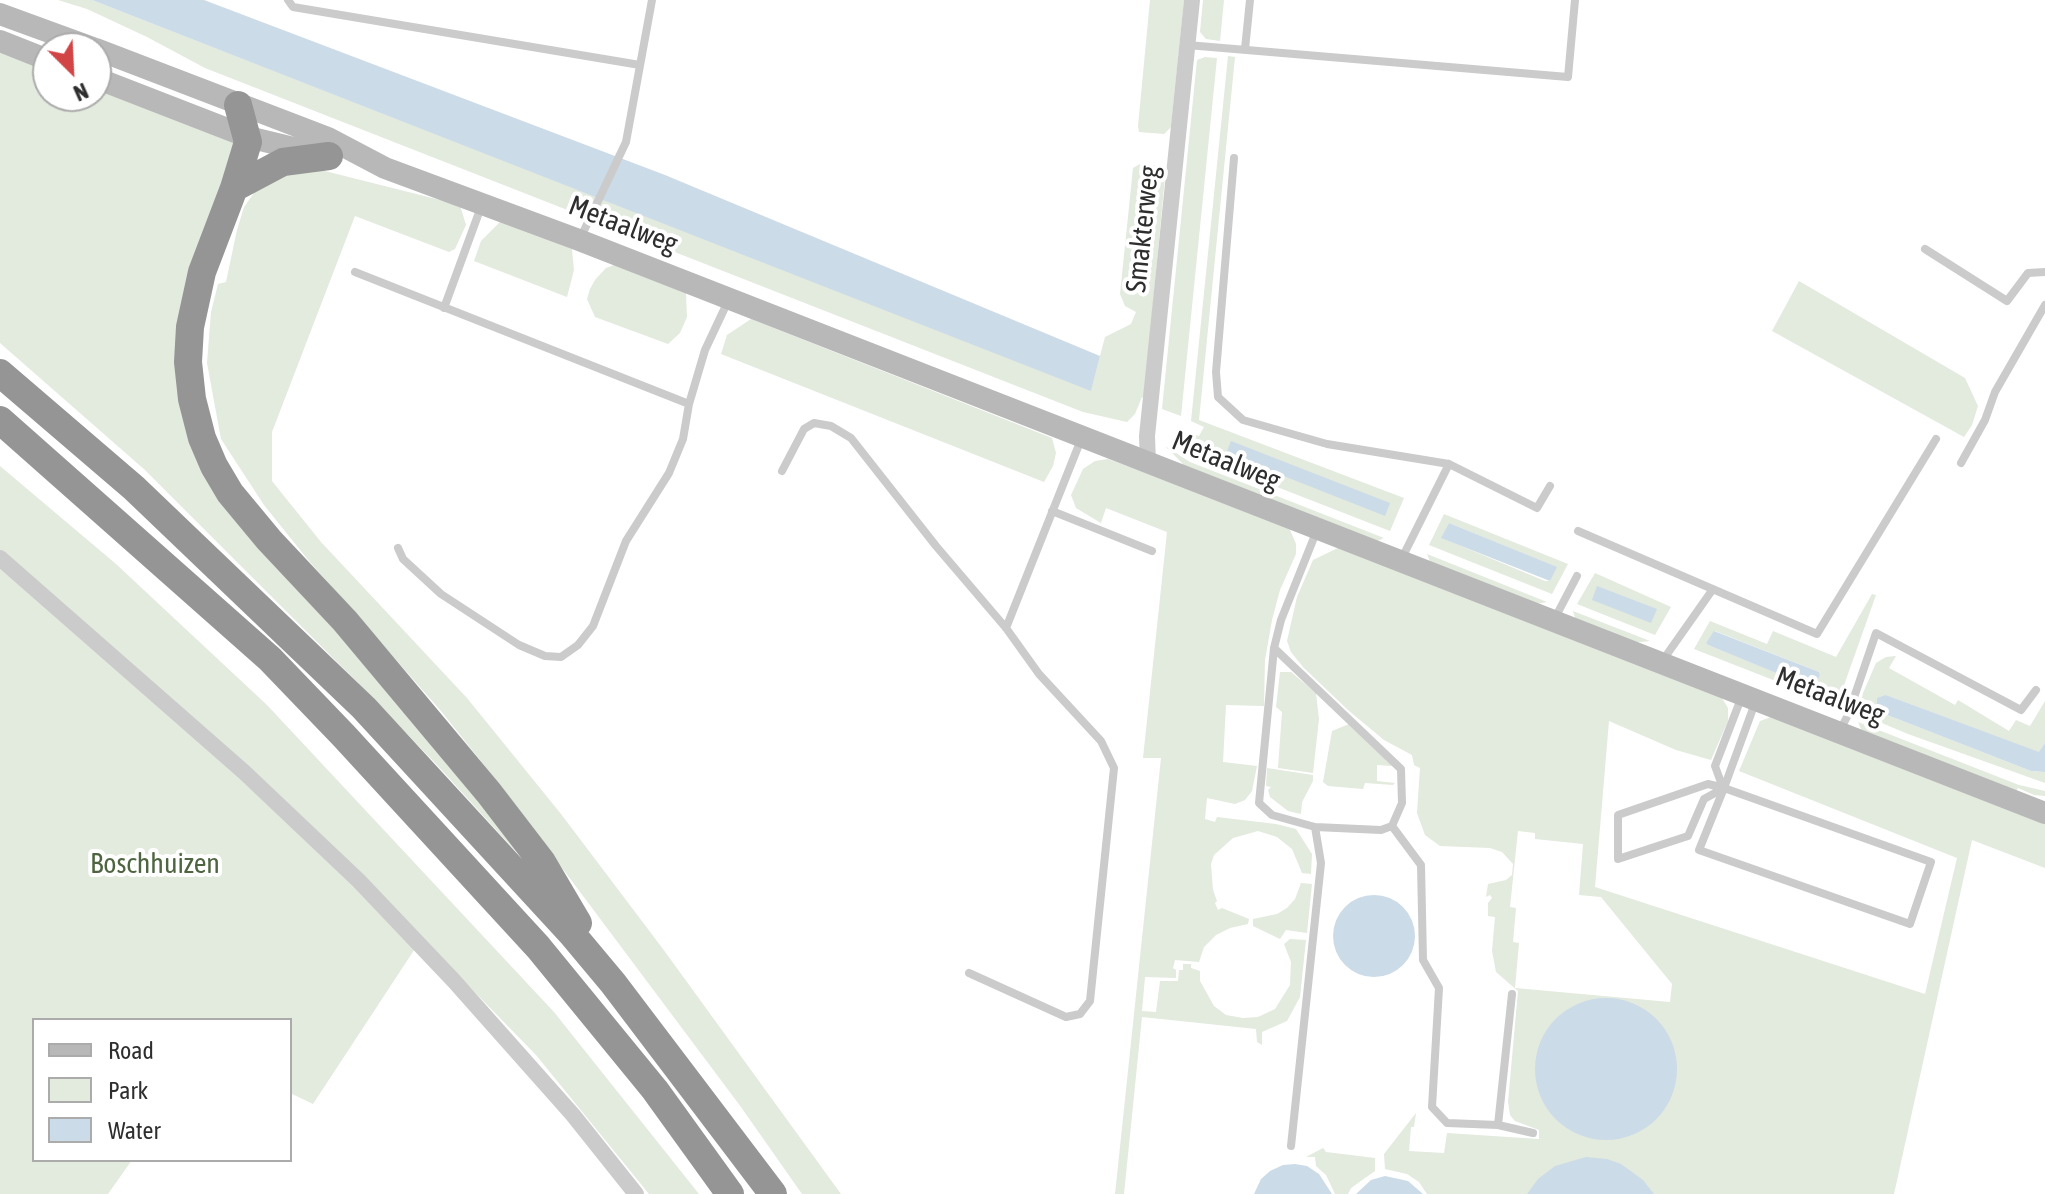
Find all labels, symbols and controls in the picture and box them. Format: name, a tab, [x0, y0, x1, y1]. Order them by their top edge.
north arrow	[32, 32, 112, 112]
text: N	[70, 78, 92, 107]
street label: Smakterweg	[1120, 164, 1166, 294]
street label: Metaalweg	[564, 189, 682, 261]
street label: Metaalweg	[1167, 424, 1285, 498]
street label: Metaalweg	[1771, 660, 1889, 732]
park label: Boschhuizen	[90, 847, 220, 881]
legend	[32, 1018, 292, 1162]
text: Road	[108, 1037, 154, 1064]
text: Park	[108, 1077, 148, 1104]
text: Water	[108, 1117, 161, 1144]

